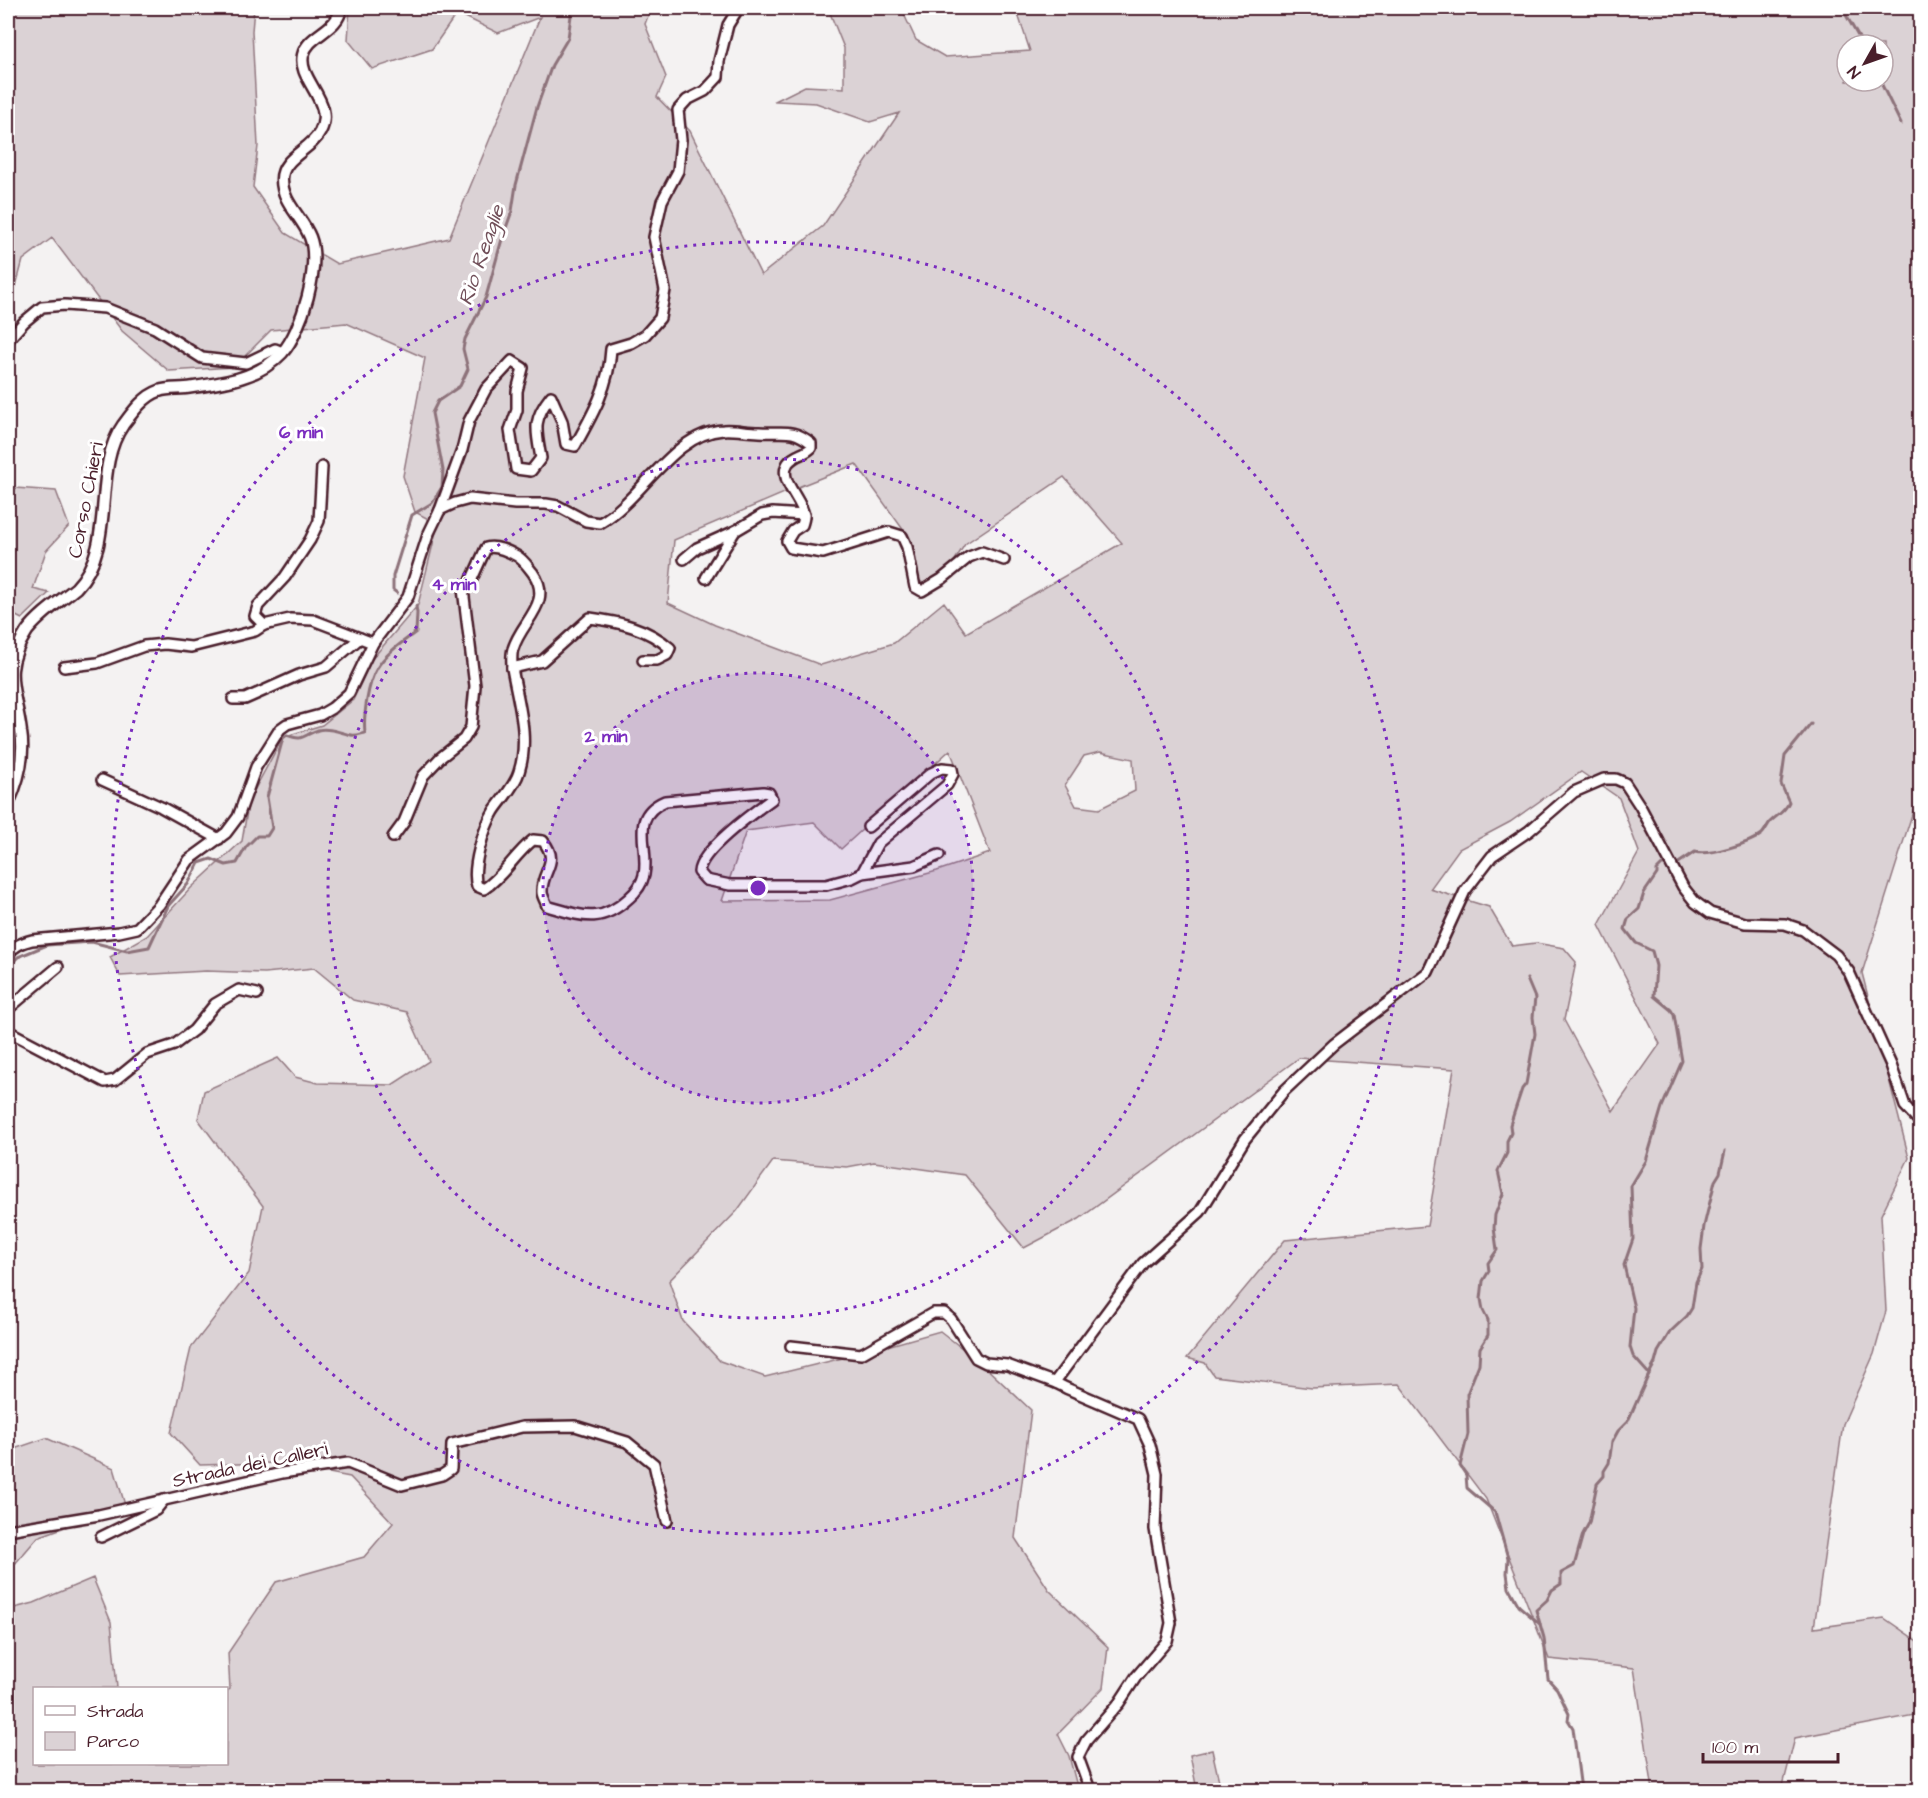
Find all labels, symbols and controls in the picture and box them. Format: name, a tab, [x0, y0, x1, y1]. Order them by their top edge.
north arrow	[1835, 33, 1895, 93]
text: N	[1843, 61, 1866, 83]
water label: Rio Reaglie	[451, 200, 514, 309]
text: 6 min	[279, 420, 323, 445]
street label: Corso Chieri	[61, 440, 111, 561]
text: 4 min	[431, 572, 477, 597]
text: 2 min	[583, 724, 628, 749]
centre of rings	[748, 878, 768, 898]
street label: Strada dei Calleri	[170, 1435, 330, 1495]
legend	[33, 1687, 228, 1765]
text: Strada	[87, 1699, 143, 1724]
scale bar	[1703, 1726, 1838, 1764]
text: Parco	[87, 1729, 139, 1754]
text: 100 m	[1712, 1735, 1758, 1760]

